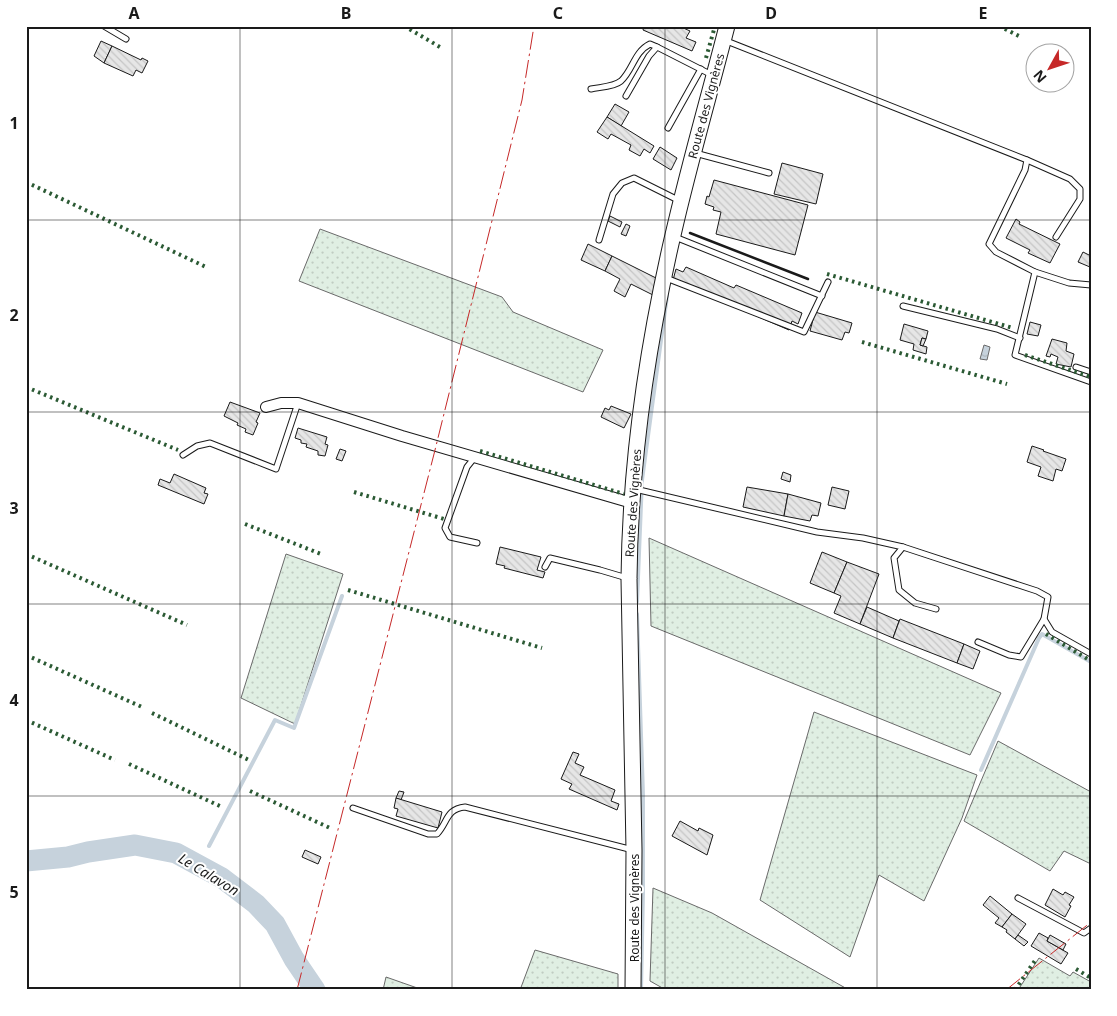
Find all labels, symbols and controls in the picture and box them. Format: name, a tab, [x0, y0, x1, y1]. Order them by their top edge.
text: A	[128, 2, 140, 24]
text: B	[341, 2, 351, 24]
text: C	[553, 2, 563, 24]
text: D	[765, 2, 777, 24]
text: E	[979, 2, 988, 24]
north arrow	[1024, 42, 1074, 92]
street label: Route des Vignères	[684, 51, 728, 161]
text: N	[1029, 66, 1051, 87]
text: 1	[9, 112, 19, 134]
text: 2	[9, 304, 19, 326]
street label: Route des Vignères	[621, 448, 645, 558]
text: 3	[9, 497, 19, 519]
text: 4	[9, 689, 19, 711]
water label: Le Calavon	[175, 848, 243, 900]
street label: Route des Vignères	[626, 854, 643, 962]
text: 5	[9, 881, 19, 903]

